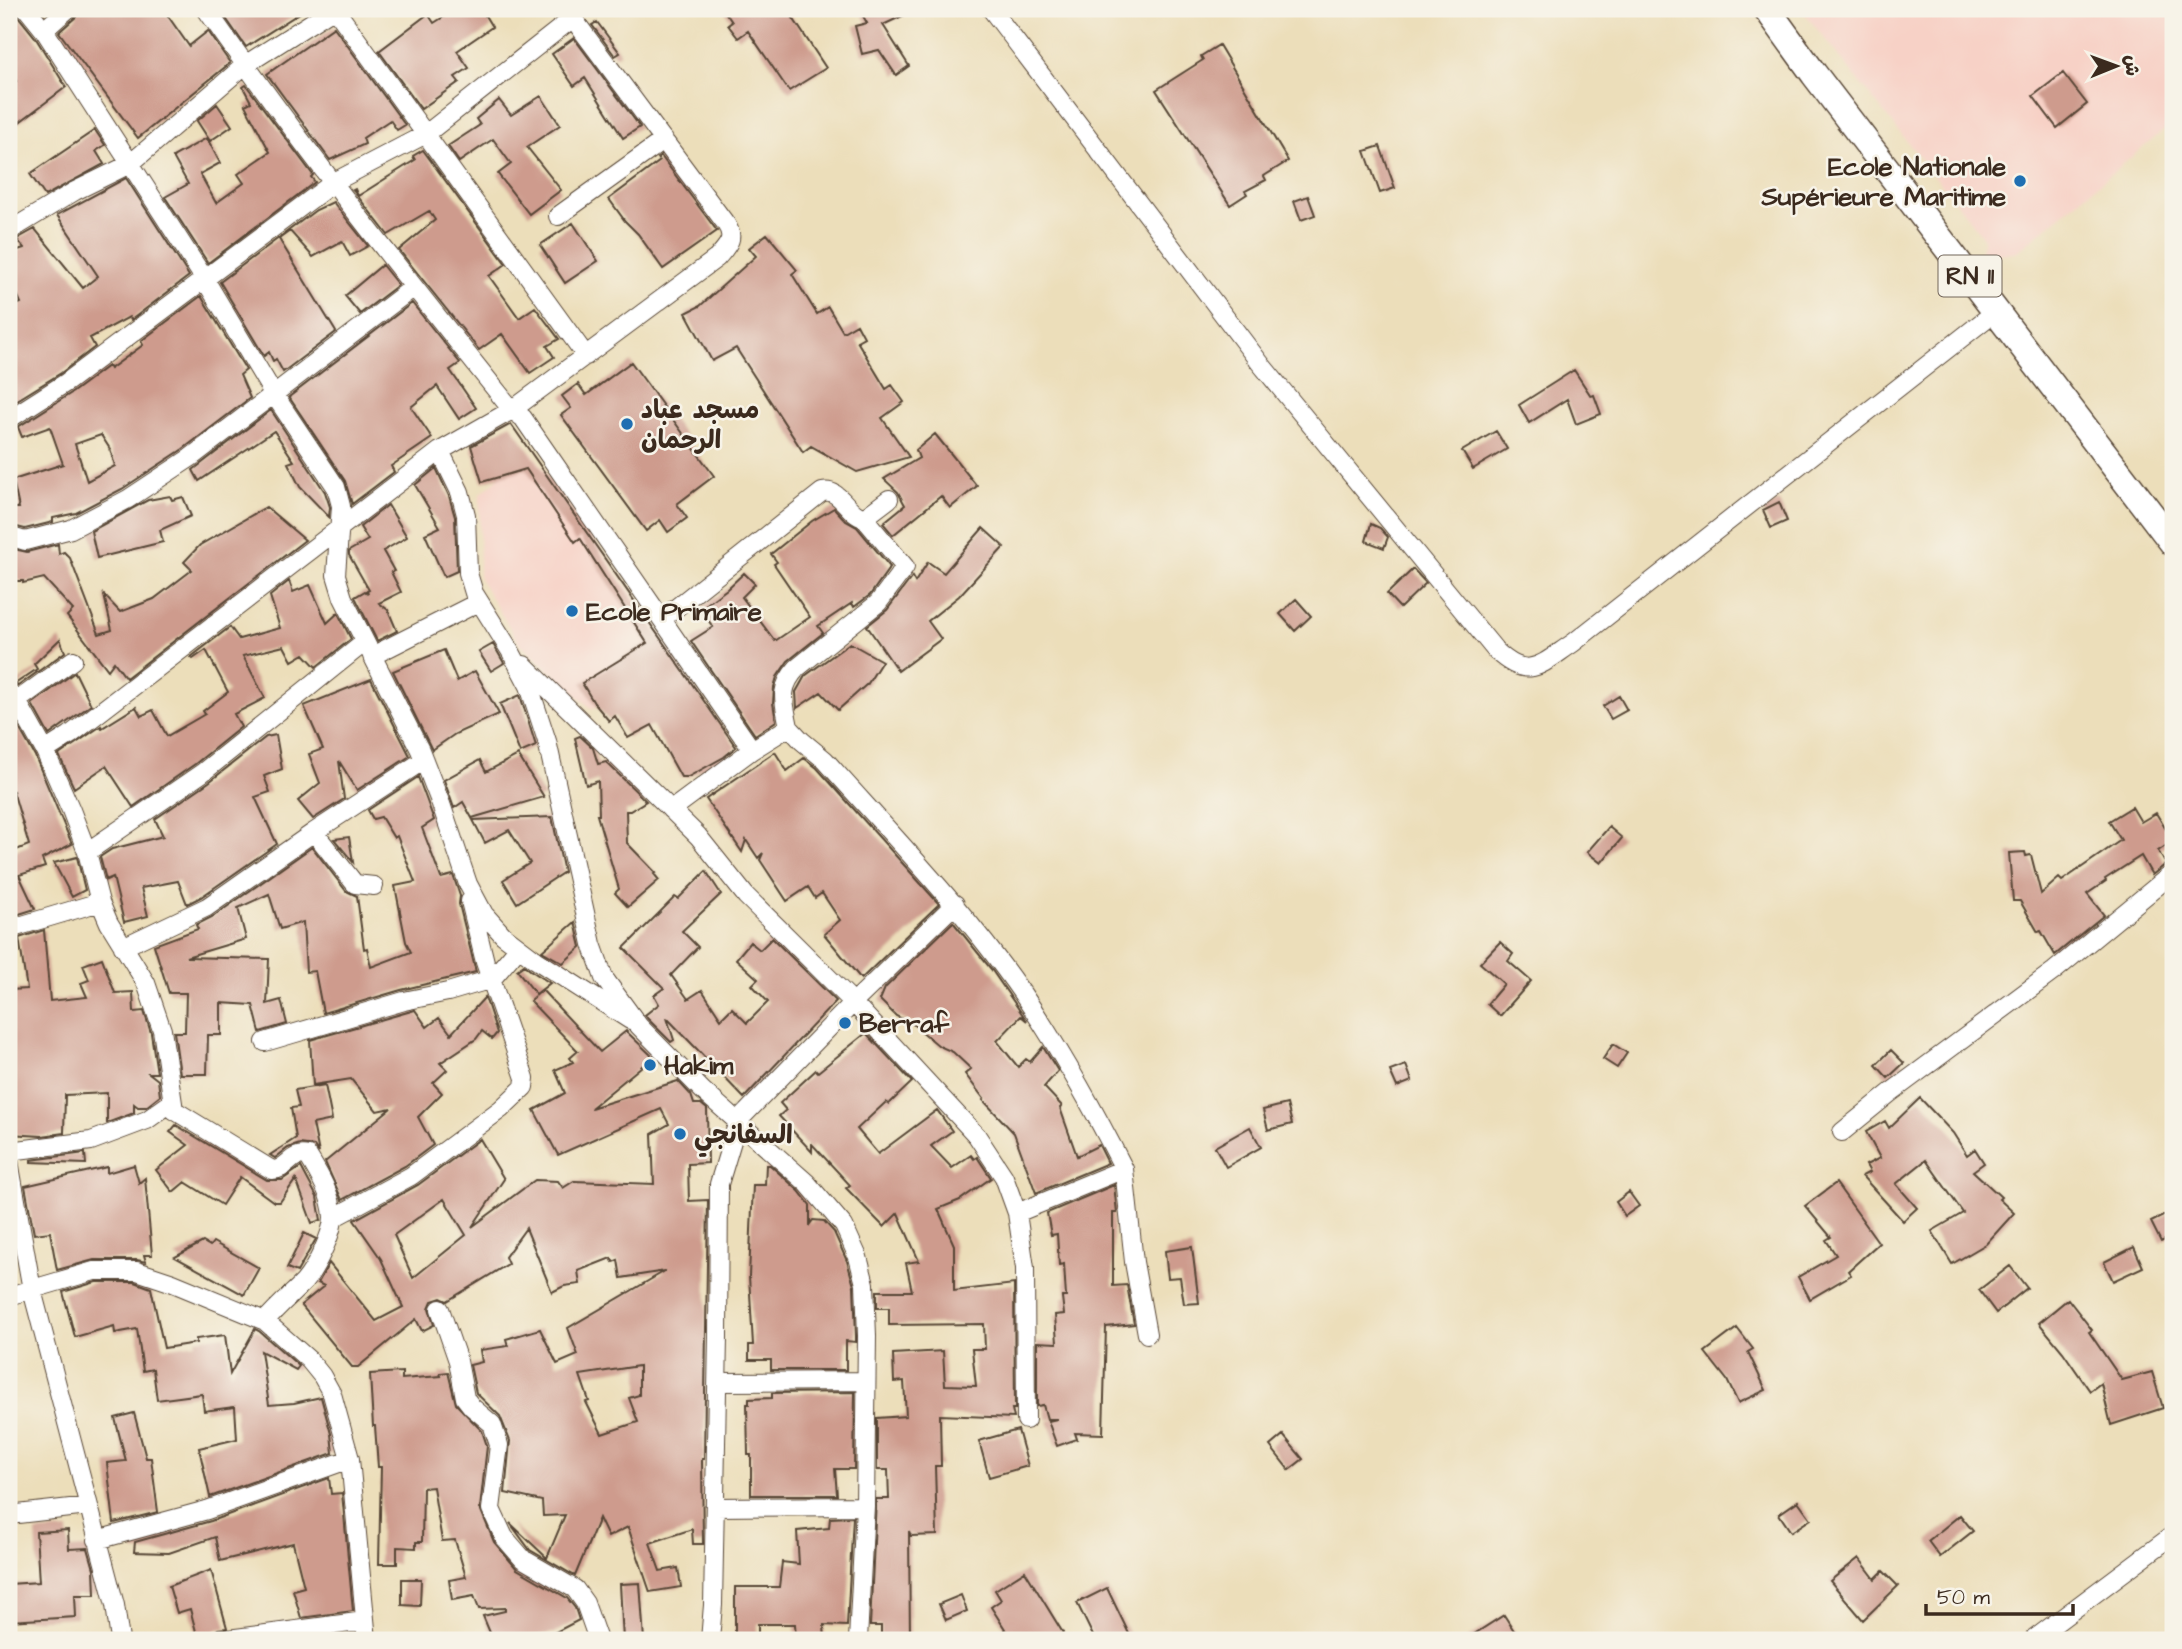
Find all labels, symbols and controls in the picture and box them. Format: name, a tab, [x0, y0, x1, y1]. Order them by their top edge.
north arrow	[2080, 32, 2150, 102]
text: ش	[2118, 55, 2145, 77]
place label: Ecole Nationale Supérieure Maritime	[1760, 149, 2006, 215]
marker: Ecole Nationale Supérieure Maritime	[2012, 173, 2028, 189]
road number: RN 11	[1938, 256, 2002, 296]
place label: مسجد عباد الرحمان	[641, 392, 759, 458]
marker: مسجد عباد الرحمان	[619, 416, 635, 432]
place label: Ecole Primaire	[586, 594, 762, 630]
marker: Ecole Primaire	[564, 603, 580, 619]
place label: Berraf	[859, 1006, 949, 1042]
marker: Berraf	[837, 1015, 853, 1031]
place label: Hakim	[664, 1048, 734, 1084]
marker: Hakim	[642, 1057, 658, 1073]
place label: السفانجي	[694, 1117, 793, 1158]
marker: السفانجي	[672, 1126, 688, 1142]
scale bar	[1926, 1572, 2074, 1616]
text: 50 m	[1937, 1583, 1991, 1612]

